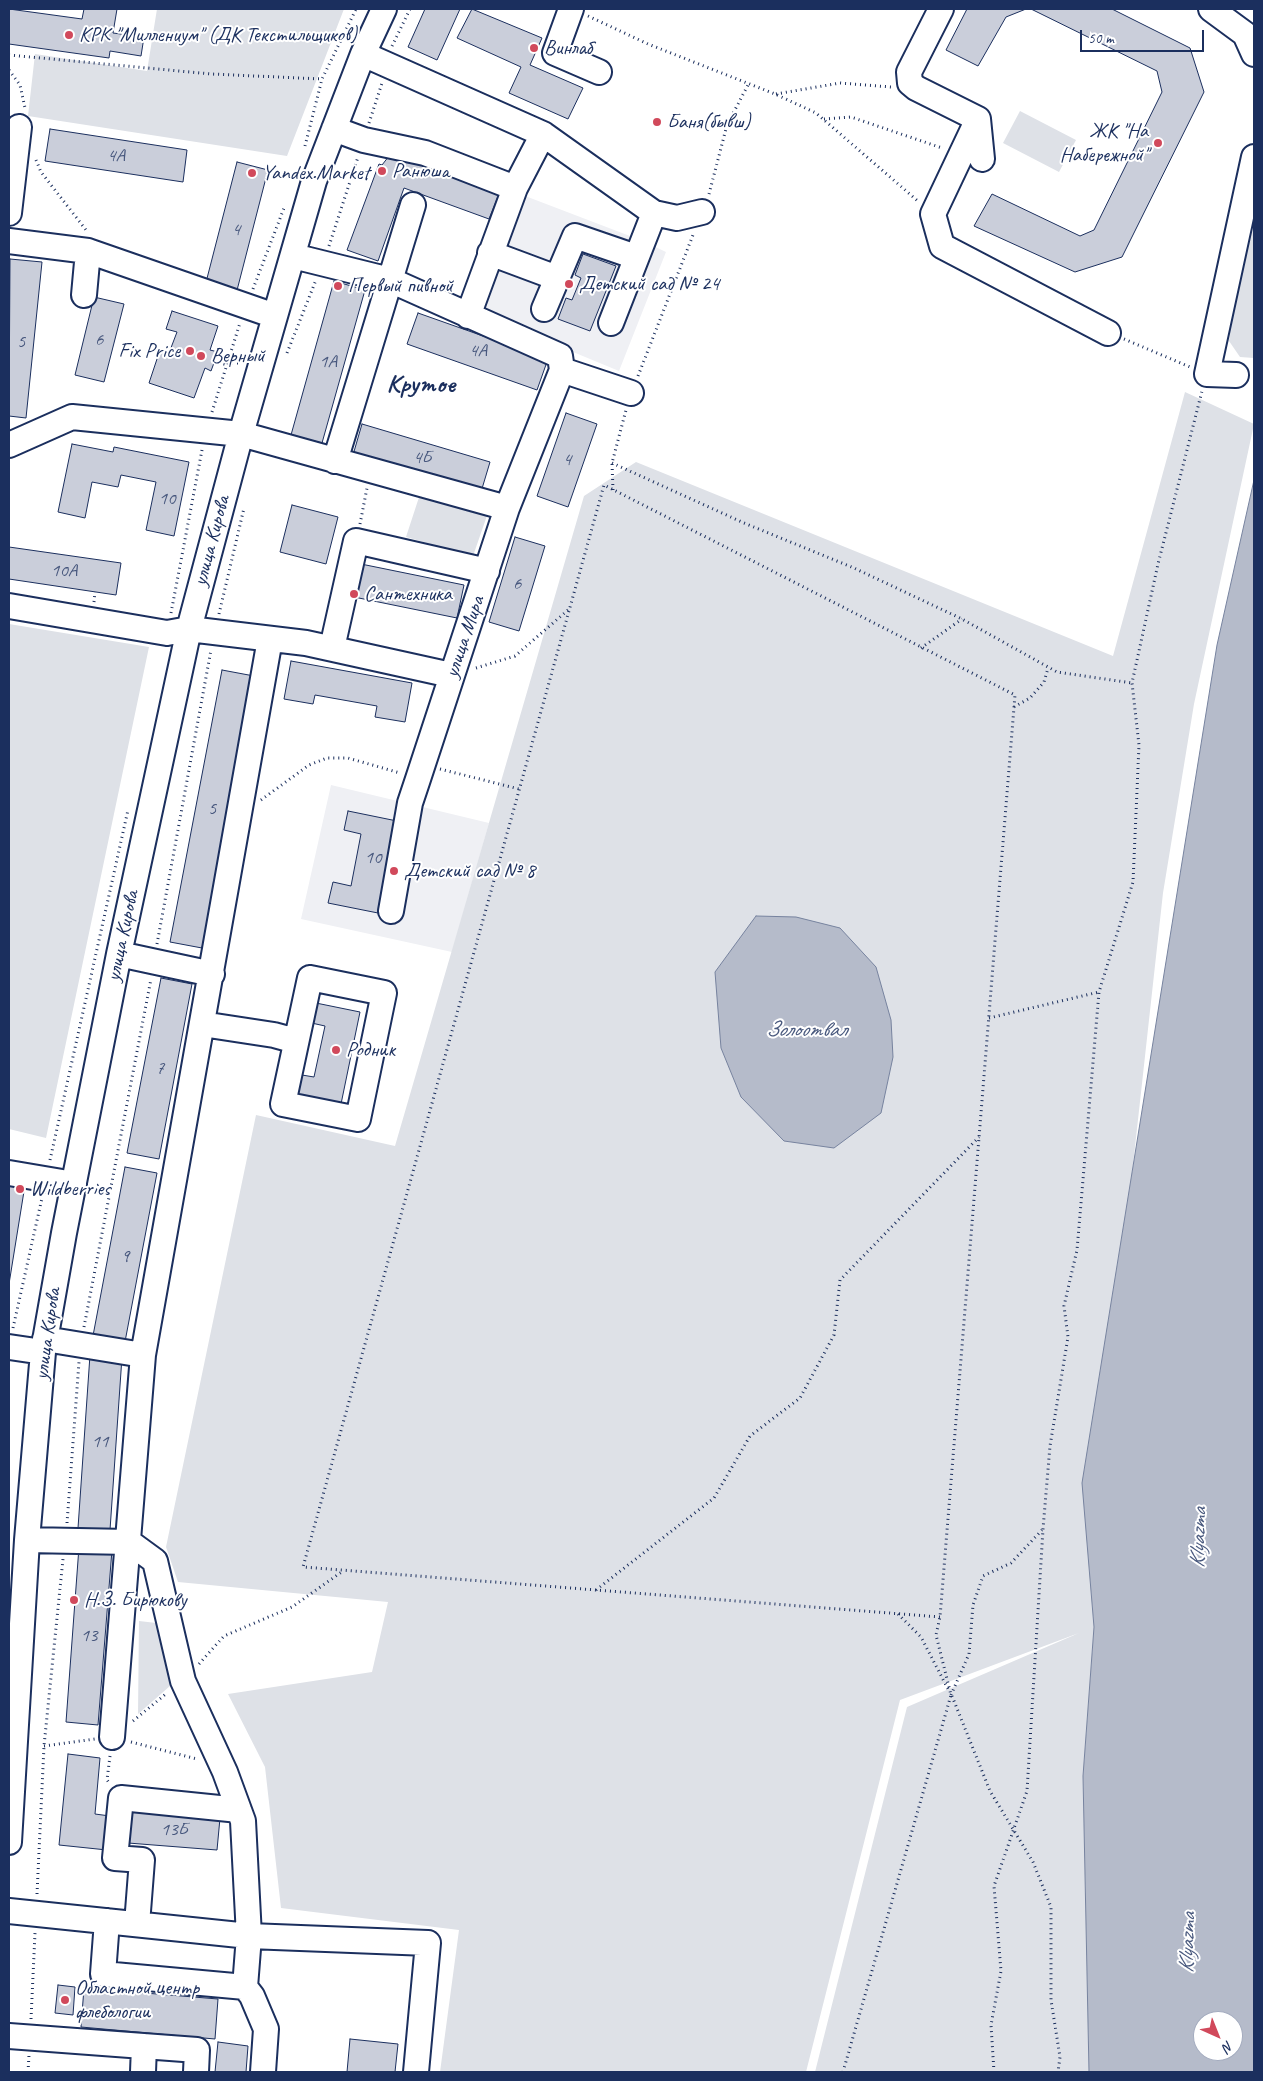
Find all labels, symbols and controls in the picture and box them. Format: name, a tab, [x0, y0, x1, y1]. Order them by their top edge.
scale bar	[1083, 20, 1207, 52]
place label: КРК "Миллениум" (ДК Текстильщиков)	[79, 22, 357, 48]
marker: КРК "Миллениум" (ДК Текстильщиков)	[63, 29, 75, 41]
text: 50 m	[1088, 29, 1114, 48]
place label: Винлаб	[544, 35, 592, 61]
marker: Винлаб	[528, 42, 540, 54]
place label: Баня(бывш)	[667, 109, 750, 135]
marker: Баня(бывш)	[651, 116, 663, 128]
place label: ЖК "На Набережной"	[1060, 118, 1148, 168]
marker: ЖК "На Набережной"	[1152, 137, 1164, 149]
house number: 4А	[107, 145, 125, 167]
place label: Ранюша	[392, 158, 449, 184]
place label: Yandex.Market	[262, 160, 369, 186]
marker: Ранюша	[376, 165, 388, 177]
marker: Yandex.Market	[246, 167, 258, 179]
house number: 4	[232, 219, 240, 241]
place label: Детский сад № 24	[579, 271, 720, 297]
place label: Первый пивной	[348, 273, 453, 299]
marker: Детский сад № 24	[563, 278, 575, 290]
marker: Первый пивной	[332, 280, 344, 292]
house number: 6	[95, 329, 103, 351]
house number: 5	[17, 331, 25, 353]
place label: Fix Price	[119, 338, 180, 364]
house number: 4А	[469, 340, 487, 362]
place label: Верный	[211, 343, 265, 369]
marker: Fix Price	[184, 345, 196, 357]
marker: Верный	[195, 350, 207, 362]
house number: 1А	[319, 351, 337, 373]
district label: Крутое	[387, 369, 455, 401]
house number: 4Б	[413, 447, 431, 469]
house number: 4	[563, 449, 571, 471]
house number: 10	[158, 488, 176, 510]
street label: улица Кирова	[188, 493, 236, 589]
house number: 10А	[51, 560, 77, 582]
house number: 6	[513, 573, 521, 595]
place label: Сантехника	[364, 581, 452, 607]
marker: Сантехника	[348, 588, 360, 600]
street label: улица Мира	[439, 593, 491, 681]
house number: 5	[208, 798, 216, 820]
house number: 10	[364, 847, 382, 869]
place label: Детский сад № 8	[404, 858, 535, 884]
marker: Детский сад № 8	[388, 865, 400, 877]
street label: улица Кирова	[101, 888, 145, 984]
water label: Золоотвал	[766, 1017, 846, 1043]
place label: Родник	[346, 1037, 395, 1063]
marker: Родник	[330, 1044, 342, 1056]
house number: 7	[156, 1058, 164, 1080]
place label: Wildberries	[30, 1176, 110, 1202]
marker: Wildberries	[14, 1183, 26, 1195]
house number: 9	[121, 1246, 129, 1268]
street label: улица Кирова	[29, 1286, 67, 1382]
house number: 11	[91, 1431, 109, 1453]
water label: Klyazma	[1185, 1508, 1213, 1568]
place label: Н.З. Бирюкову	[84, 1587, 186, 1613]
marker: Н.З. Бирюкову	[68, 1594, 80, 1606]
house number: 13	[80, 1625, 98, 1647]
house number: 13Б	[161, 1819, 187, 1841]
water label: Klyazma	[1174, 1913, 1202, 1973]
place label: Областной центр флебологии	[75, 1975, 199, 2025]
marker: Областной центр флебологии	[59, 1994, 71, 2006]
north arrow	[1193, 2011, 1243, 2061]
text: N	[1219, 2037, 1237, 2056]

